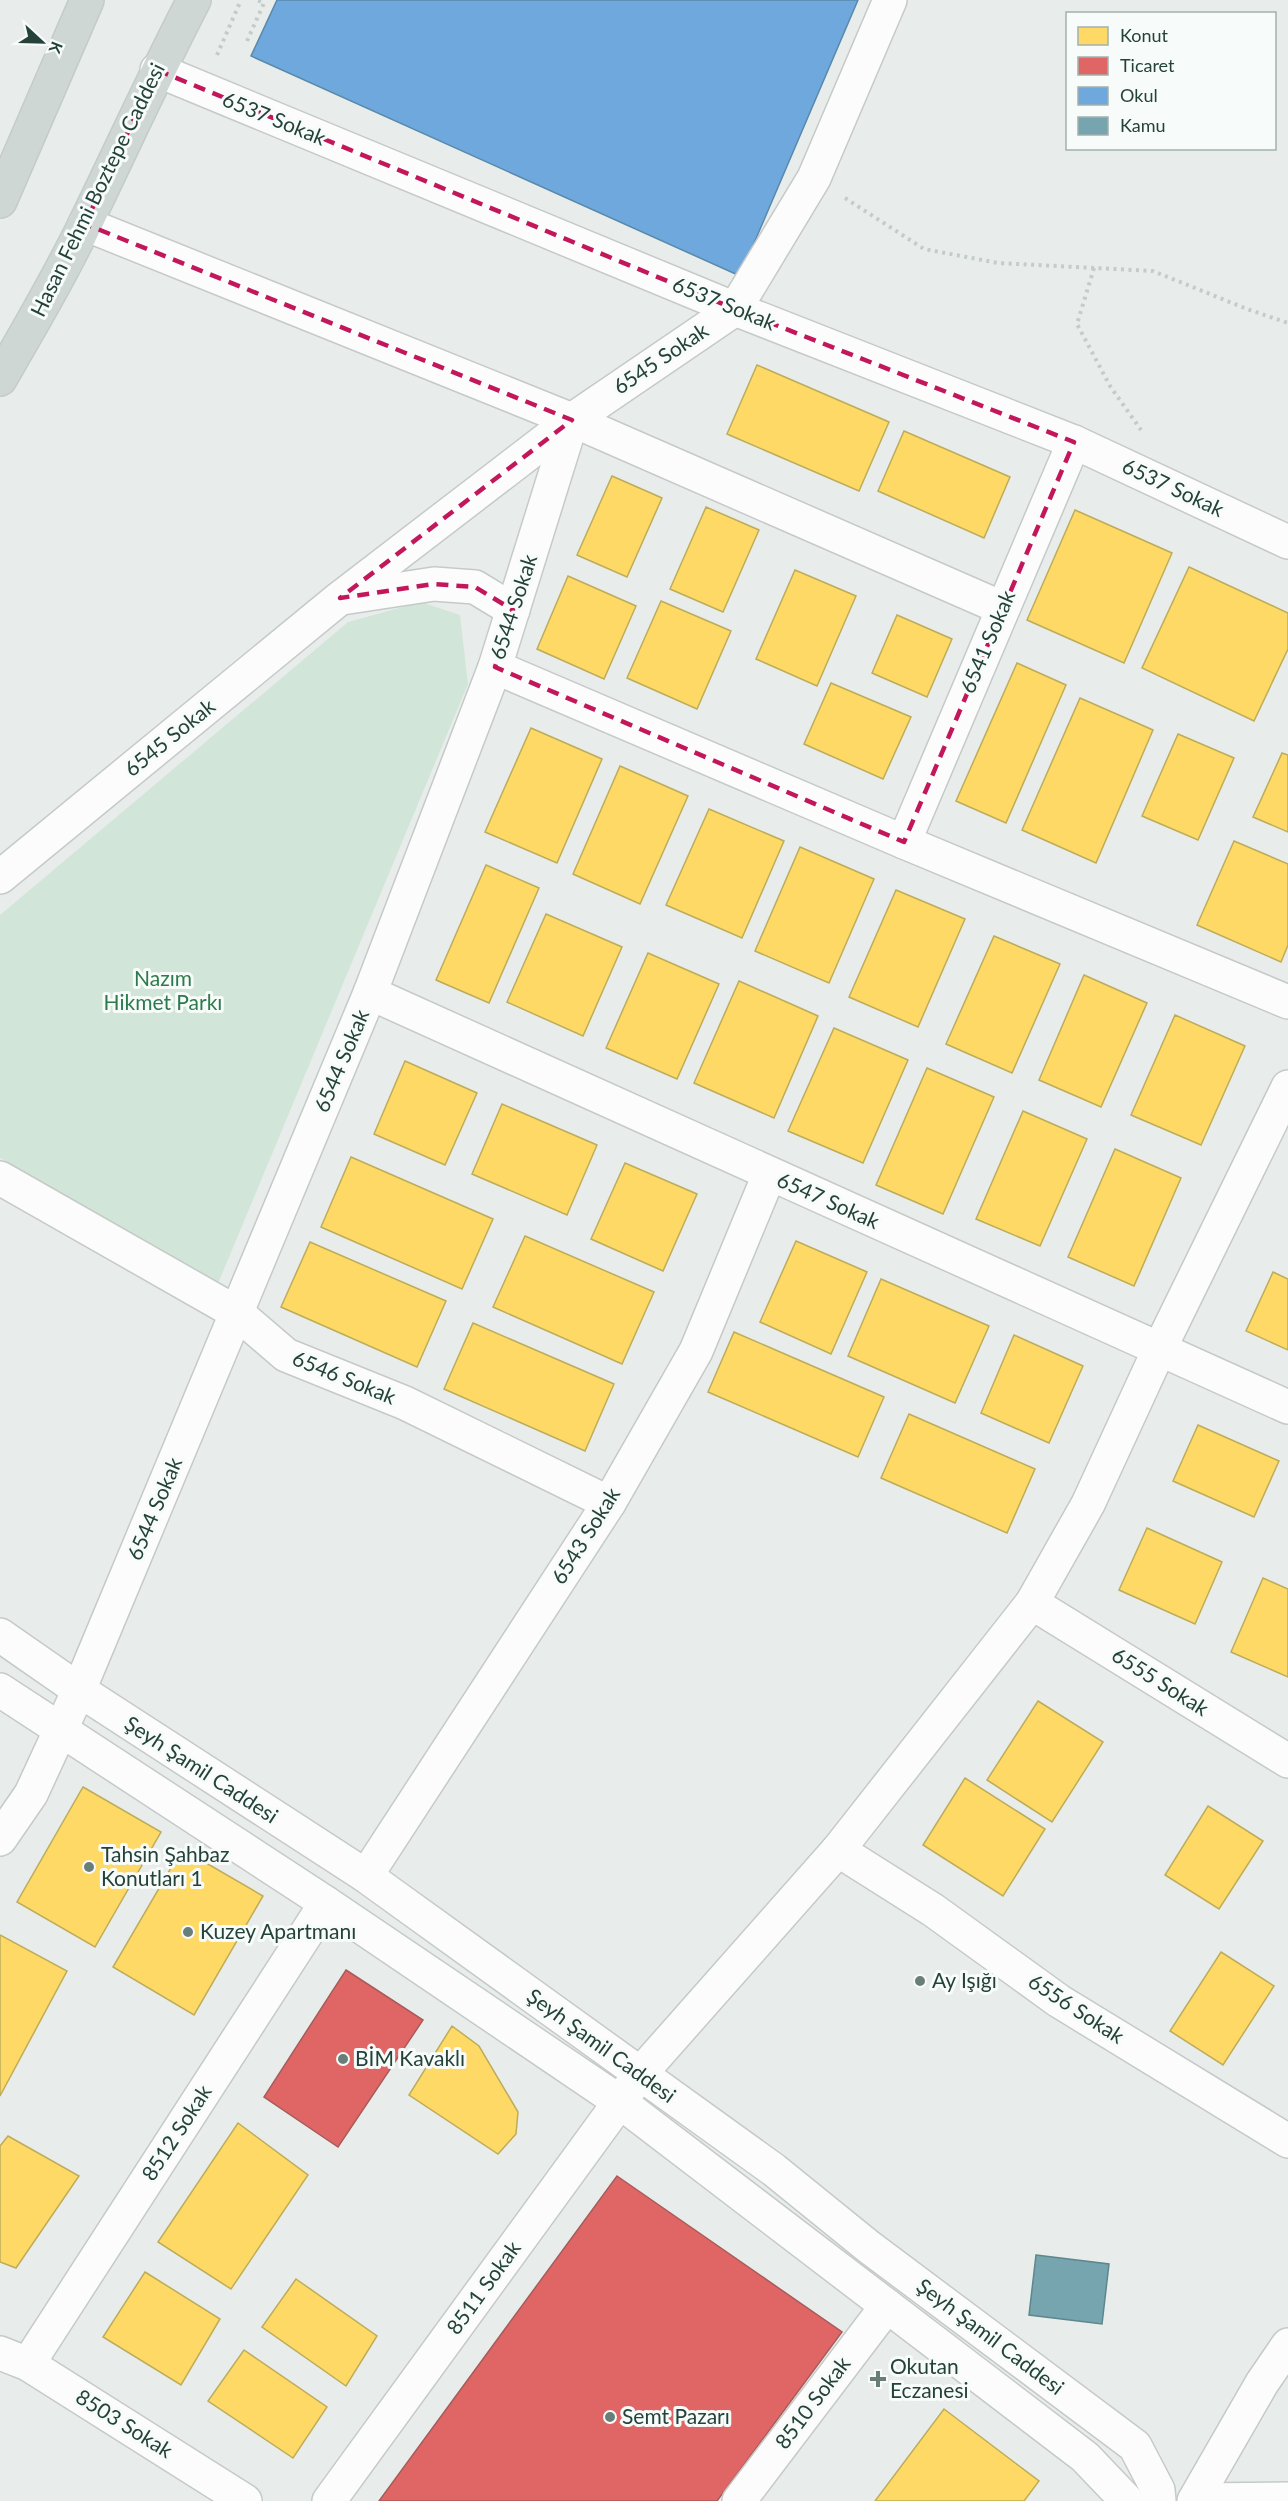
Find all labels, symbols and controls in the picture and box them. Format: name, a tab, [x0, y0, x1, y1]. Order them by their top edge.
north arrow	[12, 12, 72, 72]
legend	[1066, 12, 1276, 150]
text: Konut	[1120, 24, 1169, 46]
text: K	[45, 39, 67, 57]
text: Ticaret	[1120, 54, 1175, 76]
street label: Hasan Fehmi Boztepe Caddesi	[24, 59, 169, 320]
text: Okul	[1120, 84, 1158, 106]
street label: 6537 Sokak	[219, 86, 330, 150]
text: Kamu	[1120, 114, 1166, 136]
street label: 6537 Sokak	[669, 271, 780, 335]
street label: 6545 Sokak	[608, 317, 713, 399]
street label: 6537 Sokak	[1119, 452, 1229, 521]
street label: 6544 Sokak	[484, 550, 541, 662]
street label: 6541 Sokak	[954, 586, 1020, 697]
street label: 6545 Sokak	[119, 693, 220, 781]
park label: Nazım Hikmet Parkı	[104, 965, 222, 1014]
street label: 6544 Sokak	[308, 1005, 374, 1116]
street label: 6547 Sokak	[774, 1166, 884, 1233]
street label: 6546 Sokak	[289, 1345, 400, 1409]
street label: 6544 Sokak	[121, 1453, 187, 1564]
street label: 6543 Sokak	[545, 1482, 624, 1588]
street label: 6555 Sokak	[1108, 1641, 1214, 1720]
street label: Şeyh Şamil Caddesi	[121, 1710, 283, 1828]
place label: Tahsin Şahbaz Konutları 1	[101, 1841, 229, 1890]
marker: Tahsin Şahbaz Konutları 1	[82, 1860, 96, 1874]
place label: Kuzey Apartmanı	[200, 1918, 356, 1943]
marker: Kuzey Apartmanı	[181, 1925, 195, 1939]
place label: Ay Işığı	[932, 1967, 997, 1992]
street label: 6556 Sokak	[1024, 1968, 1130, 2048]
marker: Ay Işığı	[913, 1974, 927, 1988]
street label: Şeyh Şamil Caddesi	[523, 1982, 681, 2107]
place label: BİM Kavaklı	[355, 2045, 465, 2070]
marker: BİM Kavaklı	[336, 2052, 350, 2066]
street label: 8512 Sokak	[136, 2079, 216, 2185]
street label: 8511 Sokak	[441, 2235, 525, 2339]
street label: Şeyh Şamil Caddesi	[912, 2272, 1069, 2399]
street label: 8510 Sokak	[769, 2351, 855, 2453]
place label: Okutan Eczanesi	[890, 2353, 969, 2402]
marker: Okutan Eczanesi	[871, 2372, 885, 2386]
street label: 8503 Sokak	[72, 2383, 178, 2462]
place label: Semt Pazarı	[622, 2403, 730, 2428]
marker: Semt Pazarı	[603, 2410, 617, 2424]

